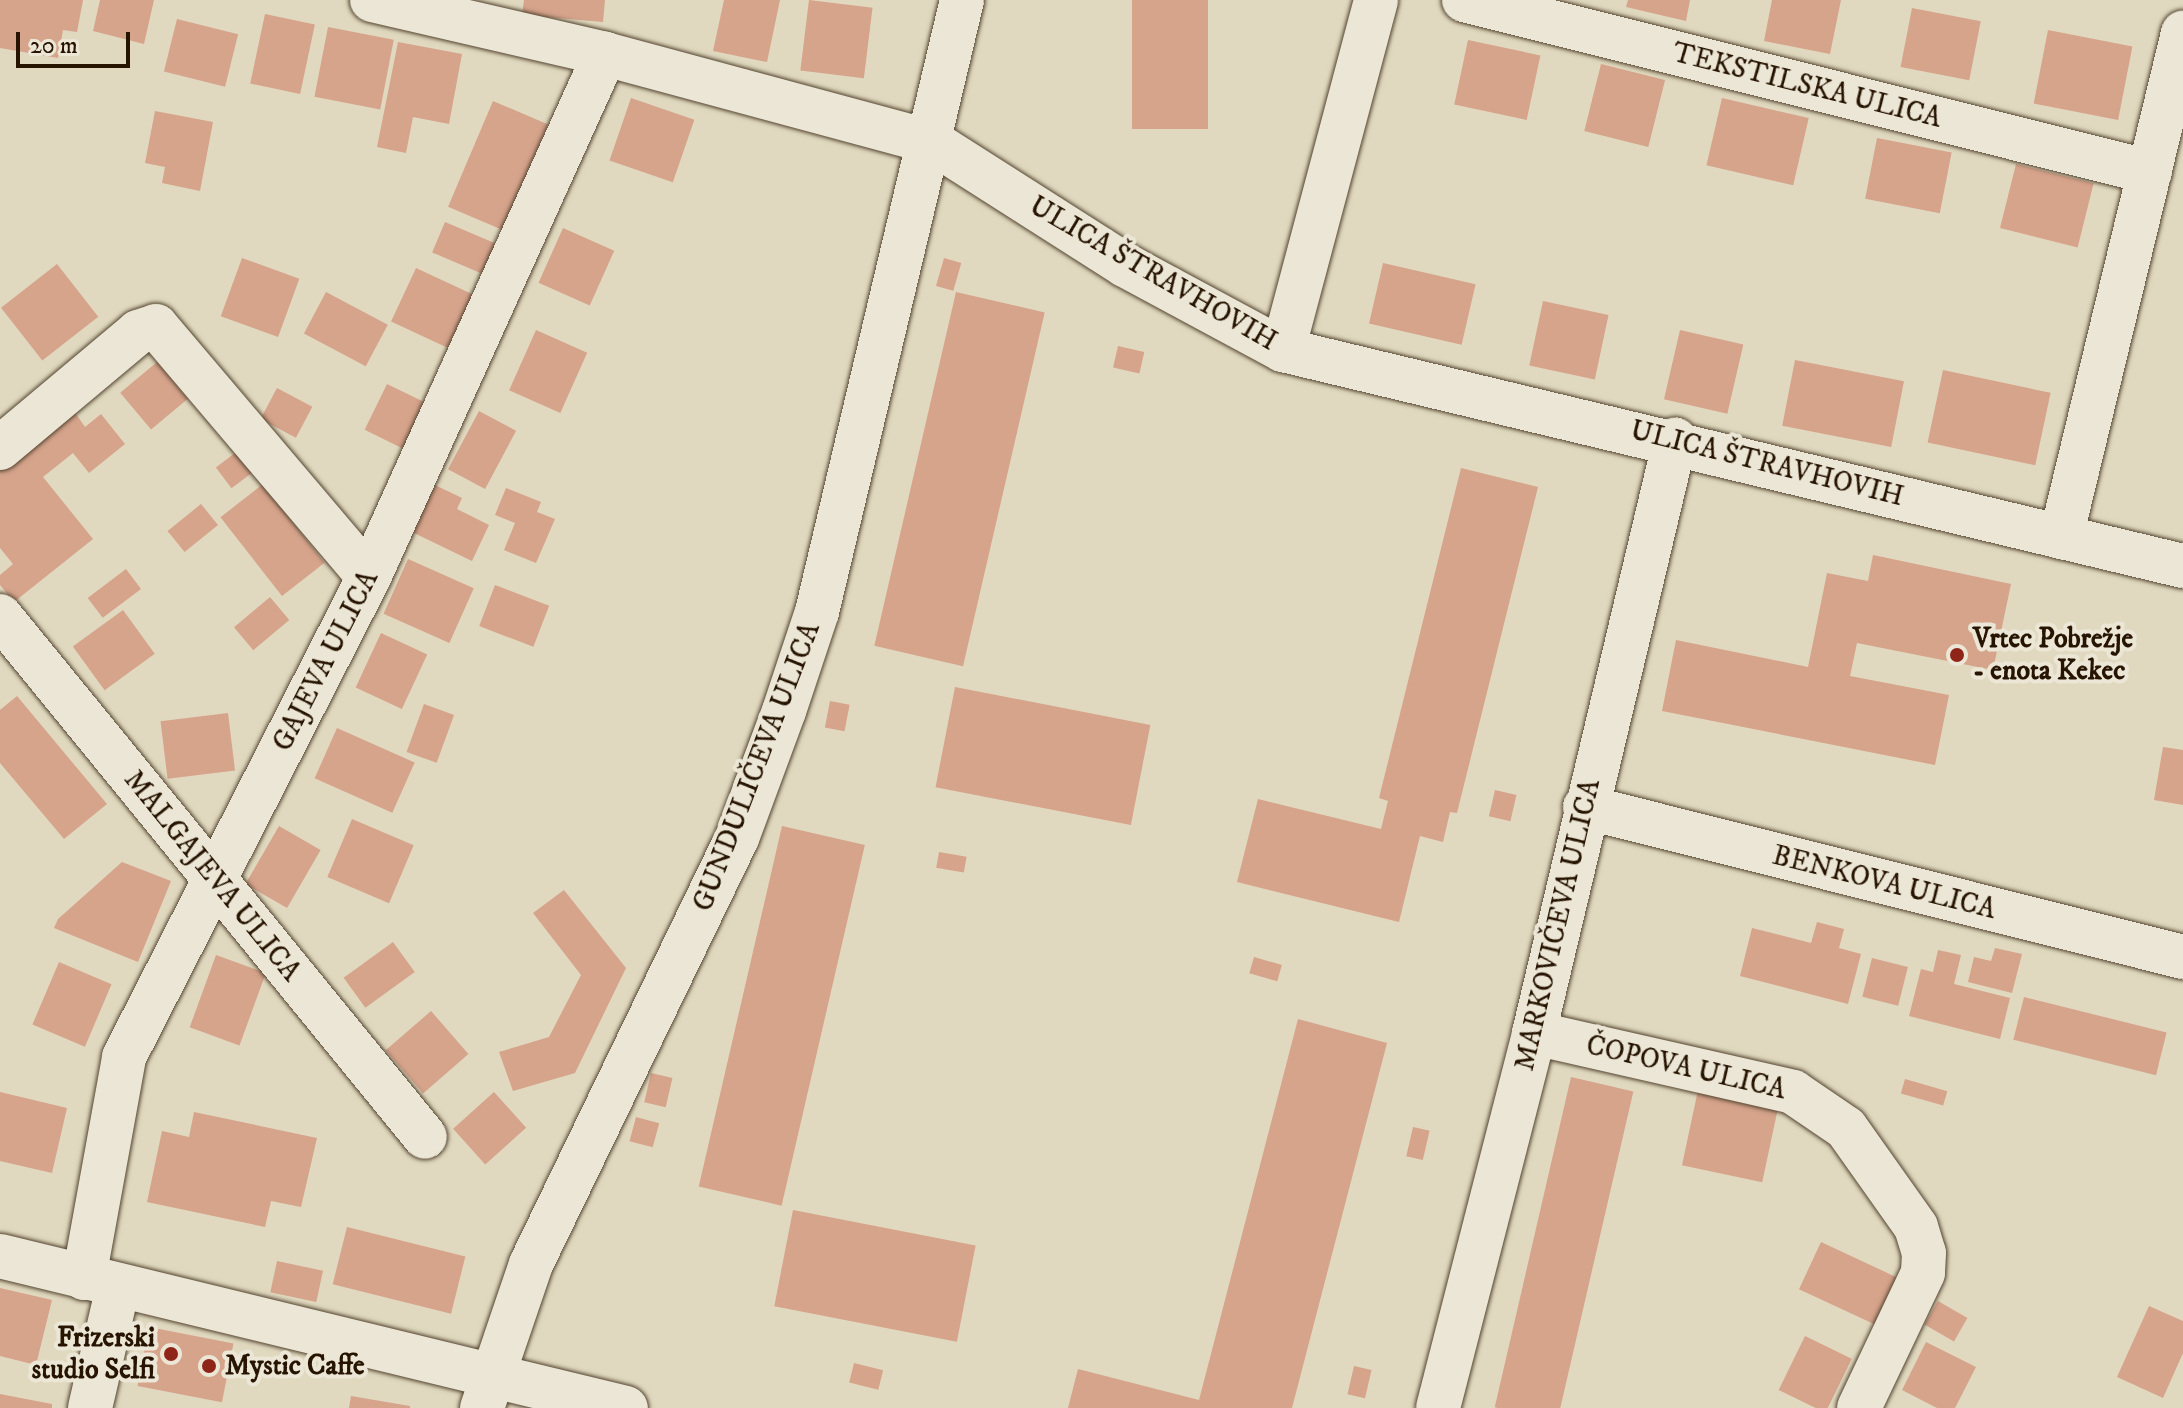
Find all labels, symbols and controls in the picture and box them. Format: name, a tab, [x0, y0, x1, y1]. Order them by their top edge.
scale bar	[20, 16, 134, 66]
text: 20 m	[30, 31, 78, 61]
street label: TEKSTILSKA ULICA	[1669, 36, 1945, 136]
street label: ULICA ŠTRAVHOVIH	[1023, 189, 1283, 359]
street label: ULICA ŠTRAVHOVIH	[1627, 414, 1907, 514]
street label: GAJEVA ULICA	[266, 565, 386, 757]
street label: GUNDULIČEVA ULICA	[686, 618, 828, 916]
place label: Vrtec Pobrežje - enota Kekec	[1973, 622, 2133, 688]
marker: Vrtec Pobrežje - enota Kekec	[1948, 646, 1966, 664]
street label: MALGAJEVA ULICA	[117, 764, 307, 988]
street label: MARKOVIČEVA ULICA	[1508, 776, 1608, 1074]
street label: BENKOVA ULICA	[1769, 839, 1999, 927]
street label: ČOPOVA ULICA	[1583, 1029, 1789, 1107]
place label: Frizerski studio Selfi	[32, 1321, 155, 1387]
marker: Frizerski studio Selfi	[162, 1345, 180, 1363]
place label: Mystic Caffe	[225, 1349, 365, 1383]
marker: Mystic Caffe	[200, 1357, 218, 1375]

